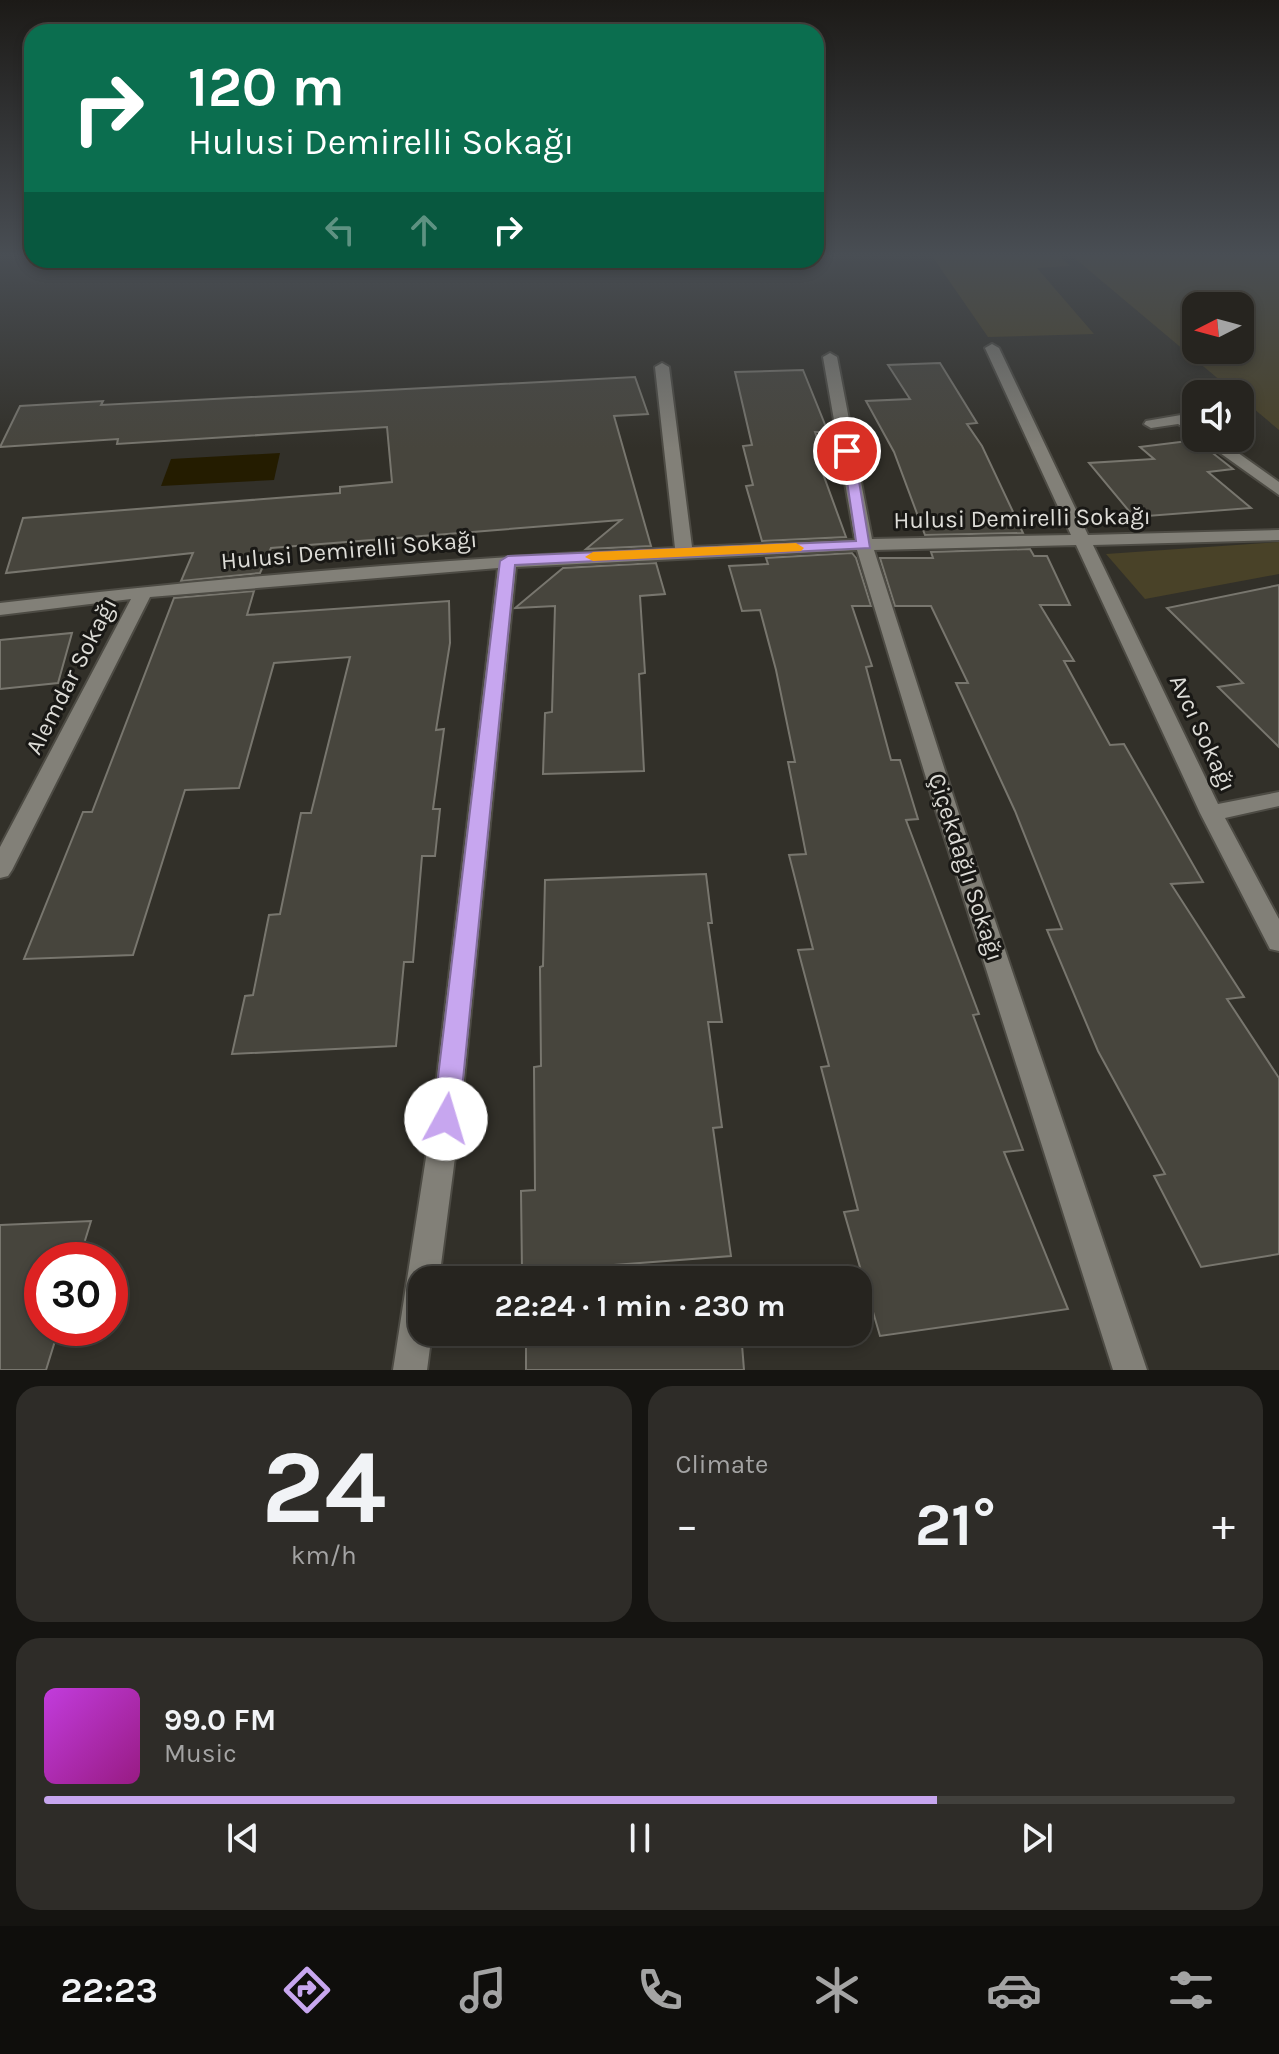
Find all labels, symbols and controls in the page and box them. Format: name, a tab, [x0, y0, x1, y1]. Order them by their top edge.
text: 120 m	[188, 54, 345, 119]
icon: right	[56, 56, 160, 160]
text: Hulusi Demirelli Sokağı	[188, 121, 574, 163]
icon: left	[318, 208, 362, 252]
icon: ahead	[402, 208, 446, 252]
icon: right	[486, 208, 530, 252]
north arrow	[1182, 292, 1254, 364]
map controls	[1182, 292, 1254, 452]
button: sound	[1182, 380, 1254, 452]
pin	[813, 417, 881, 485]
icon: arrive	[825, 429, 869, 473]
street label: Hulusi Demirelli Sokağı	[893, 502, 1151, 534]
street label: Hulusi Demirelli Sokağı	[220, 525, 478, 575]
street label: Alemdar Sokağı	[19, 593, 123, 759]
street label: Avcı Sokağı	[1164, 670, 1242, 796]
street label: Çiçekdağlı Sokağı	[922, 770, 1010, 964]
position arrow	[404, 1077, 488, 1161]
speed limit sign: 30	[24, 1242, 128, 1346]
text: 22:24 · 1 min · 230 m	[495, 1288, 785, 1324]
text: 24	[261, 1427, 386, 1548]
text: Climate	[676, 1449, 768, 1480]
text: 21°	[915, 1490, 996, 1560]
text: −	[676, 1500, 699, 1551]
text: +	[1212, 1500, 1235, 1551]
text: km/h	[291, 1540, 357, 1571]
text: 99.0 FM	[164, 1702, 276, 1738]
text: Music	[164, 1738, 237, 1769]
icon: previous	[221, 1816, 265, 1860]
icon: pause	[618, 1816, 662, 1860]
icon: next	[1015, 1816, 1059, 1860]
icon: directions	[279, 1962, 335, 2018]
icon: music	[455, 1962, 511, 2018]
icon: phone	[632, 1962, 688, 2018]
icon: climate	[809, 1962, 865, 2018]
icon: car	[986, 1962, 1042, 2018]
icon: filters	[1163, 1962, 1219, 2018]
text: 22:23	[60, 1969, 158, 2011]

